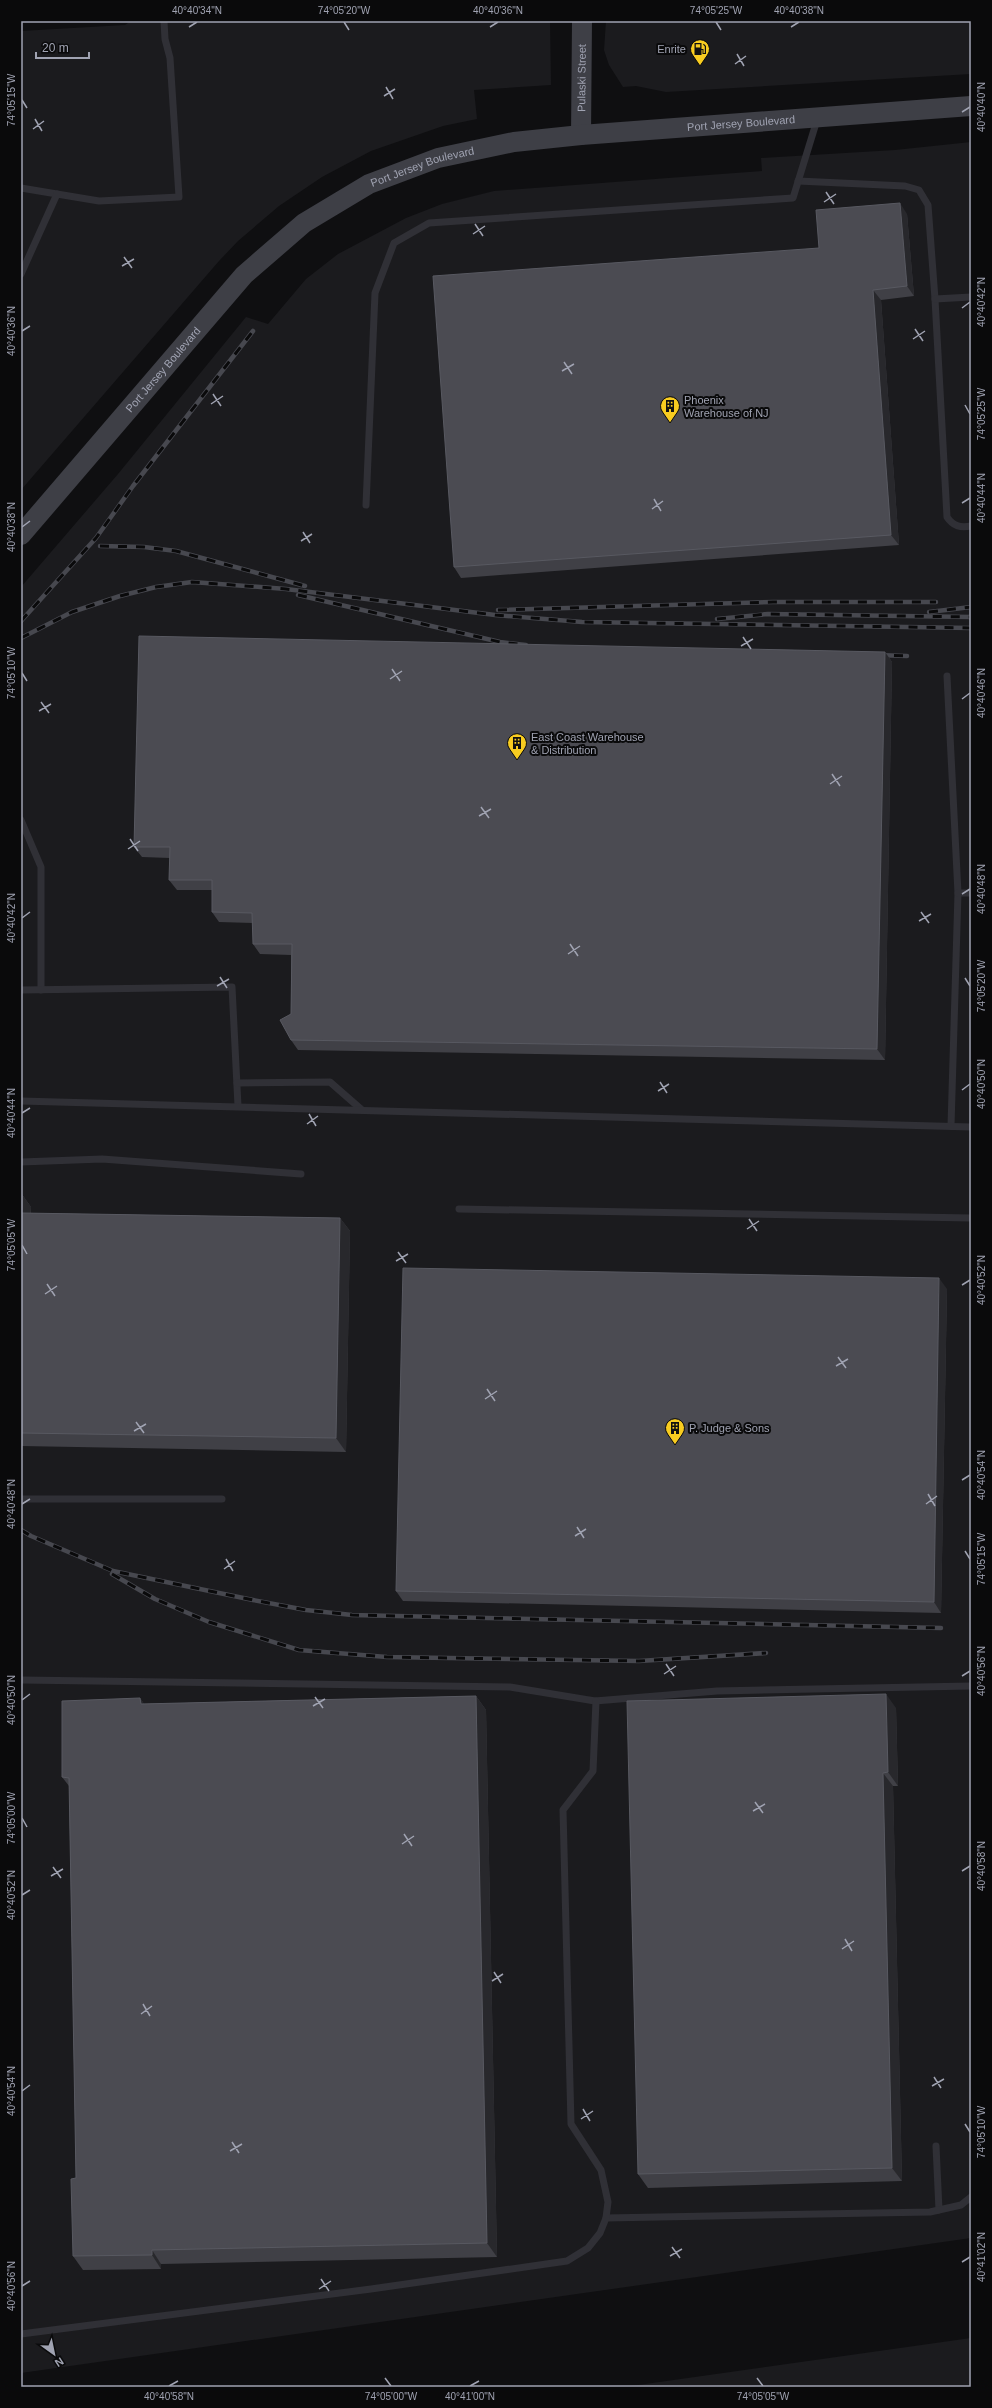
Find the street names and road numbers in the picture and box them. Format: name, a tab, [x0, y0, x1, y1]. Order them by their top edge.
street label: Pulaski Street	[575, 44, 588, 112]
street label: Port Jersey Boulevard	[687, 113, 796, 133]
street label: Port Jersey Boulevard	[369, 145, 475, 189]
street label: Port Jersey Boulevard	[123, 325, 203, 415]

